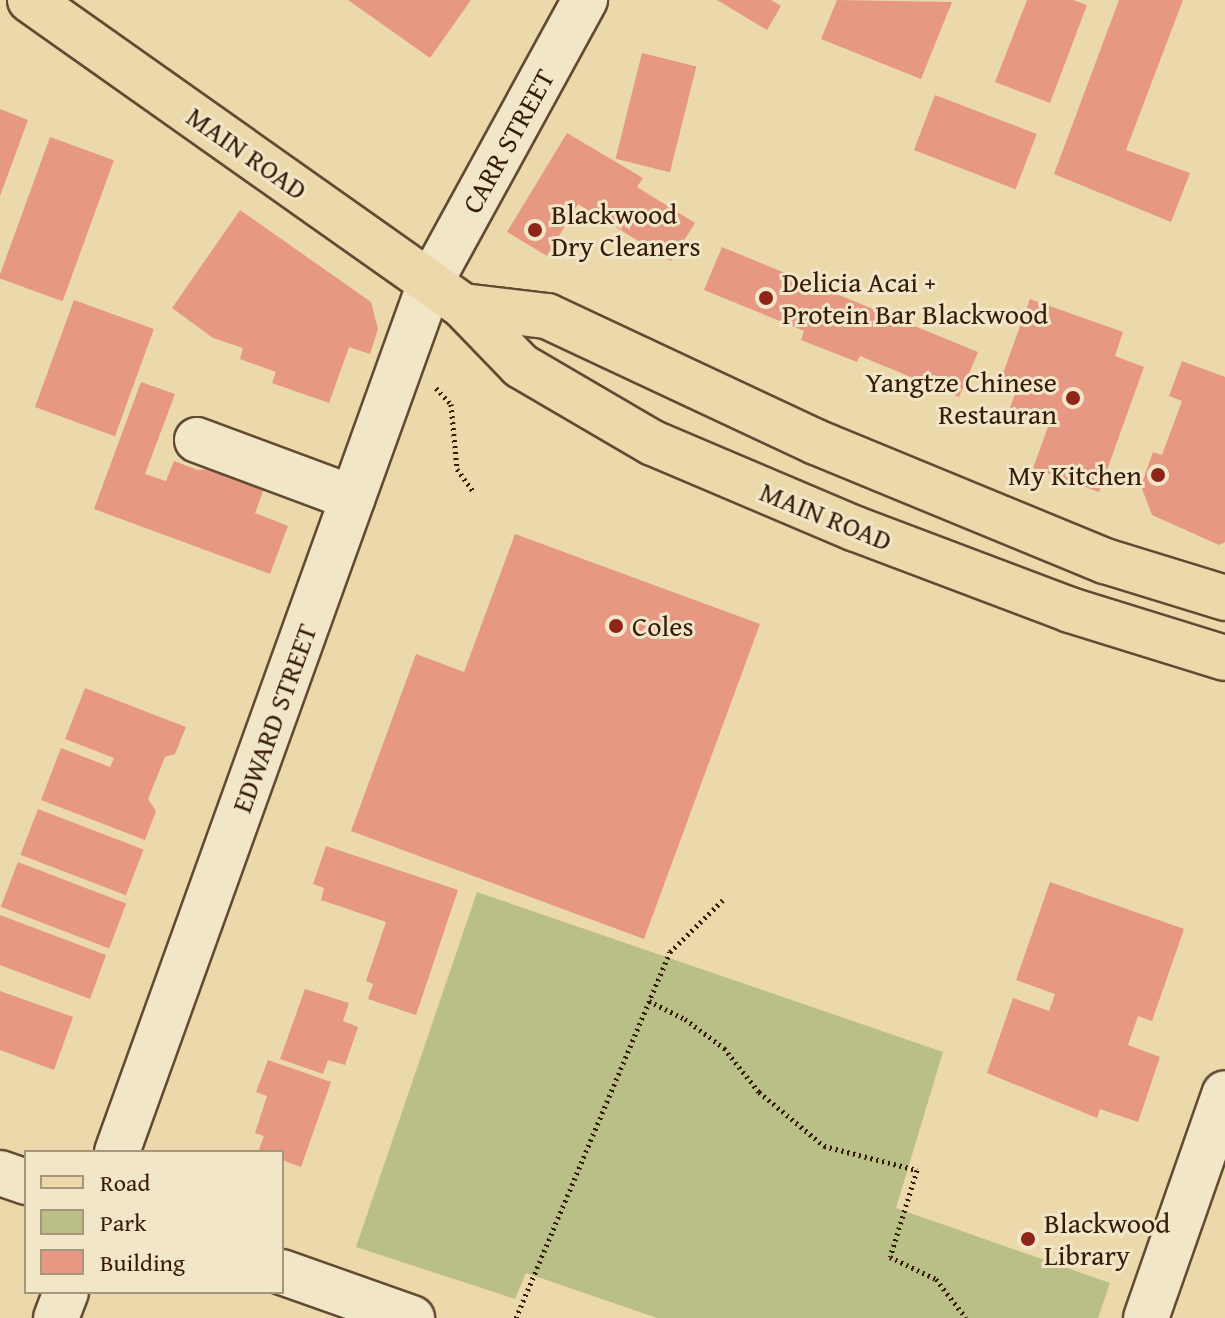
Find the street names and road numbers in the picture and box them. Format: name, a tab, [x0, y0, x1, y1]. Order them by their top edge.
street label: CARR STREET	[455, 63, 561, 219]
street label: MAIN ROAD	[180, 99, 314, 207]
street label: MAIN ROAD	[755, 474, 897, 558]
street label: EDWARD STREET	[224, 619, 324, 817]

